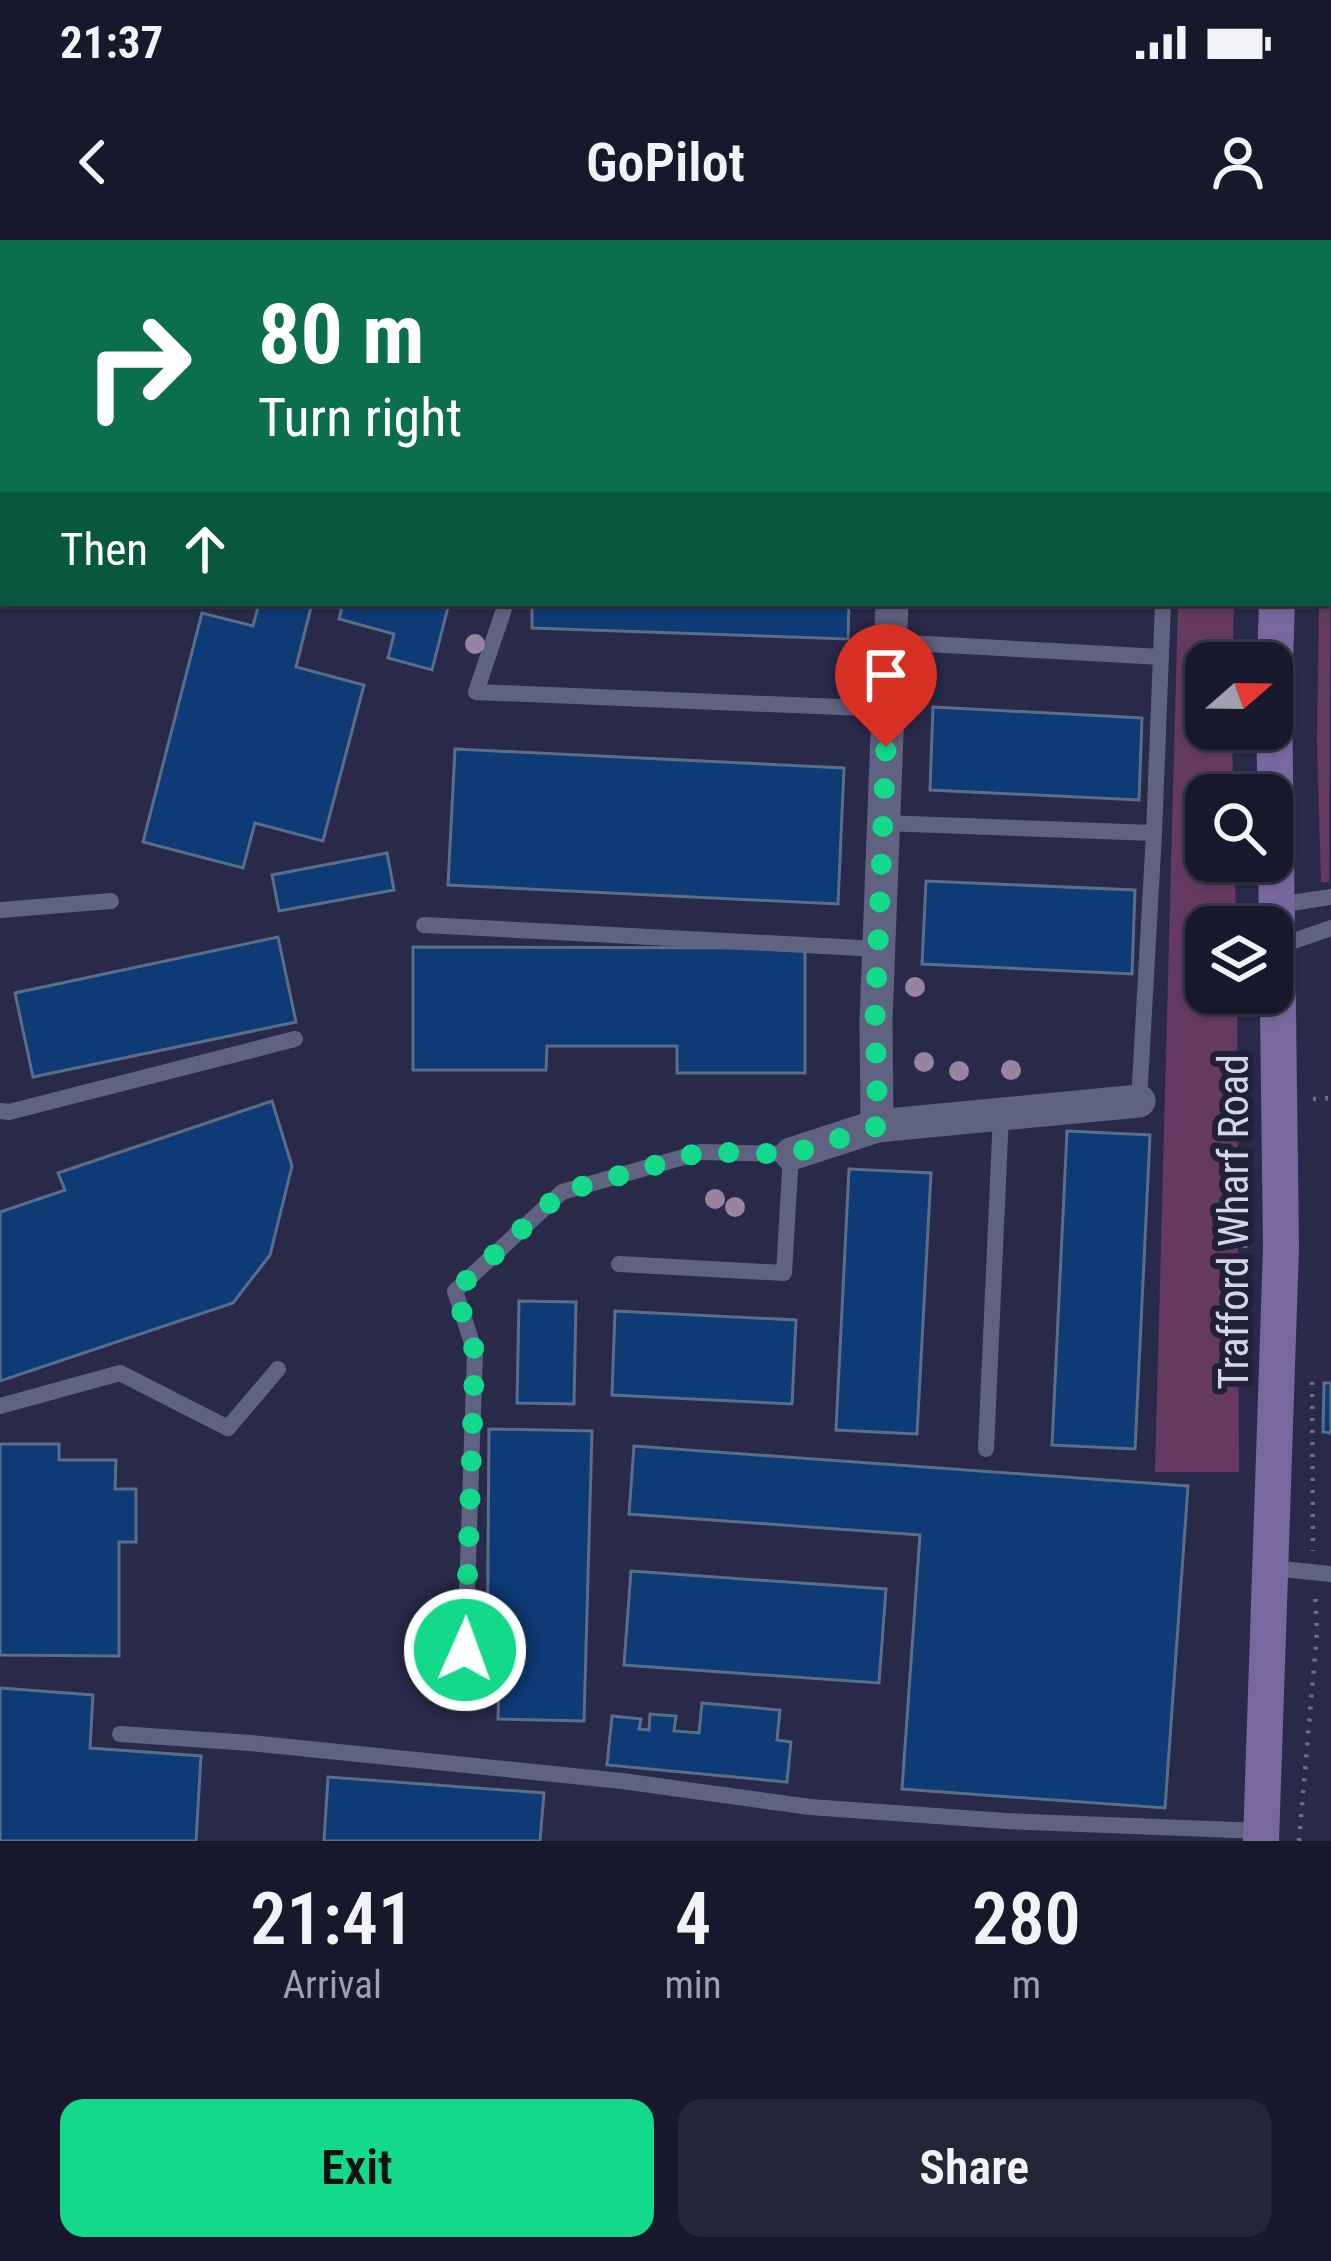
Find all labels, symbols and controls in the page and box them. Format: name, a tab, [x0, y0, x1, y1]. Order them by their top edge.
text: 21:37	[60, 16, 163, 69]
icon: back	[60, 129, 126, 195]
icon: person	[1205, 129, 1271, 195]
text: GoPilot	[586, 131, 745, 194]
text: 80 m	[258, 285, 425, 384]
icon: right	[60, 288, 216, 444]
text: Turn right	[258, 386, 462, 449]
icon: ahead	[172, 516, 238, 582]
text: Then	[60, 523, 148, 576]
pin	[835, 624, 937, 747]
icon: arrive	[853, 642, 919, 708]
north arrow	[1185, 642, 1293, 750]
map controls	[1185, 642, 1293, 1014]
button: search	[1185, 774, 1293, 882]
button: layers	[1185, 906, 1293, 1014]
street label: Trafford Wharf Road	[1209, 1054, 1258, 1390]
position arrow	[402, 1587, 528, 1713]
text: 21:41	[250, 1877, 414, 1962]
text: 4	[675, 1877, 711, 1962]
text: 280	[972, 1877, 1081, 1962]
text: Arrival	[283, 1962, 382, 2008]
text: min	[665, 1962, 722, 2008]
text: m	[1012, 1962, 1041, 2008]
button: Exit	[60, 2099, 654, 2237]
button: Share	[678, 2099, 1271, 2237]

